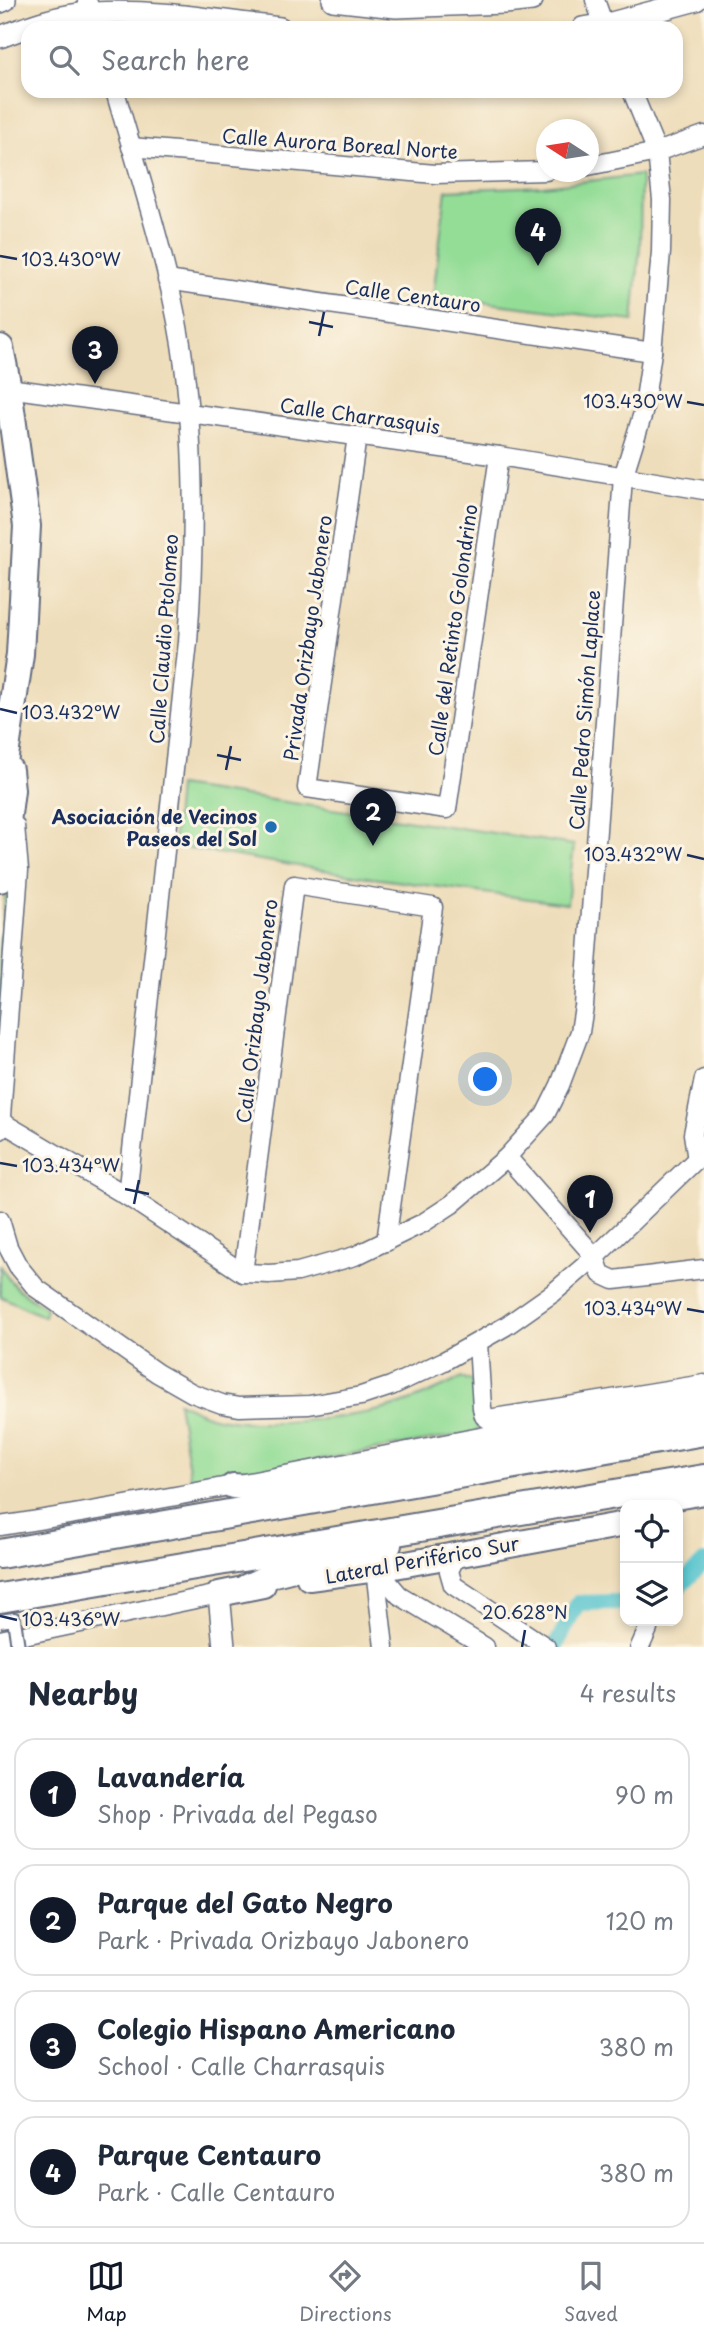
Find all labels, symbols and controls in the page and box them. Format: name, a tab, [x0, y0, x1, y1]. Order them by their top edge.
search box	[21, 21, 683, 98]
text: Search here	[101, 40, 250, 79]
icon: search	[45, 41, 83, 79]
north arrow	[536, 119, 599, 182]
street label: Calle Aurora Boreal Norte	[221, 121, 459, 165]
pin: 4	[515, 208, 561, 266]
text: 103.430°W	[21, 245, 121, 272]
street label: Calle Centauro	[343, 272, 483, 318]
pin: 3	[72, 326, 118, 384]
text: 103.430°W	[583, 387, 683, 414]
street label: Calle Charrasquis	[278, 390, 442, 440]
street label: Calle del Retinto Golondrino	[420, 502, 484, 758]
street label: Privada Orizbayo Jabonero	[276, 513, 338, 763]
street label: Calle Claudio Ptolomeo	[142, 533, 184, 745]
street label: Calle Pedro Simón Laplace	[562, 589, 606, 831]
text: 103.432°W	[22, 698, 121, 725]
pin: 2	[350, 788, 396, 846]
place label: Asociación de Vecinos Paseos del Sol	[52, 802, 257, 852]
marker: Asociación de Vecinos Paseos del Sol	[263, 819, 279, 835]
text: 103.432°W	[584, 840, 683, 867]
street label: Calle Orizbayo Jabonero	[228, 897, 284, 1125]
your location	[468, 1062, 502, 1096]
text: 103.434°W	[22, 1151, 121, 1178]
pin: 1	[567, 1175, 613, 1233]
text: 103.434°W	[584, 1294, 683, 1321]
map controls	[620, 1500, 683, 1626]
button: locate	[620, 1500, 683, 1563]
street label: Lateral Periférico Sur	[323, 1528, 521, 1590]
button: layers	[620, 1563, 683, 1626]
text: 20.628°N	[482, 1598, 568, 1625]
text: 103.436°W	[22, 1605, 121, 1632]
text: Nearby	[28, 1670, 138, 1715]
text: 4 results	[580, 1675, 676, 1710]
text: Lavandería	[97, 1757, 245, 1796]
text: 1	[48, 1777, 59, 1812]
text: 90 m	[615, 1777, 674, 1812]
text: Shop · Privada del Pegaso	[97, 1796, 378, 1831]
text: Parque del Gato Negro	[97, 1883, 393, 1922]
text: 2	[45, 1903, 61, 1938]
text: 120 m	[606, 1903, 674, 1938]
text: Park · Privada Orizbayo Jabonero	[97, 1922, 469, 1957]
text: Colegio Hispano Americano	[97, 2009, 455, 2048]
text: 3	[45, 2029, 61, 2064]
text: 380 m	[599, 2029, 674, 2064]
text: School · Calle Charrasquis	[97, 2048, 385, 2083]
text: Parque Centauro	[97, 2135, 321, 2174]
text: 4	[45, 2155, 61, 2190]
text: 380 m	[599, 2155, 674, 2190]
text: Park · Calle Centauro	[97, 2174, 335, 2209]
tab: Map	[86, 2257, 127, 2327]
tab: Directions	[299, 2257, 392, 2327]
tab: Saved	[564, 2257, 618, 2327]

